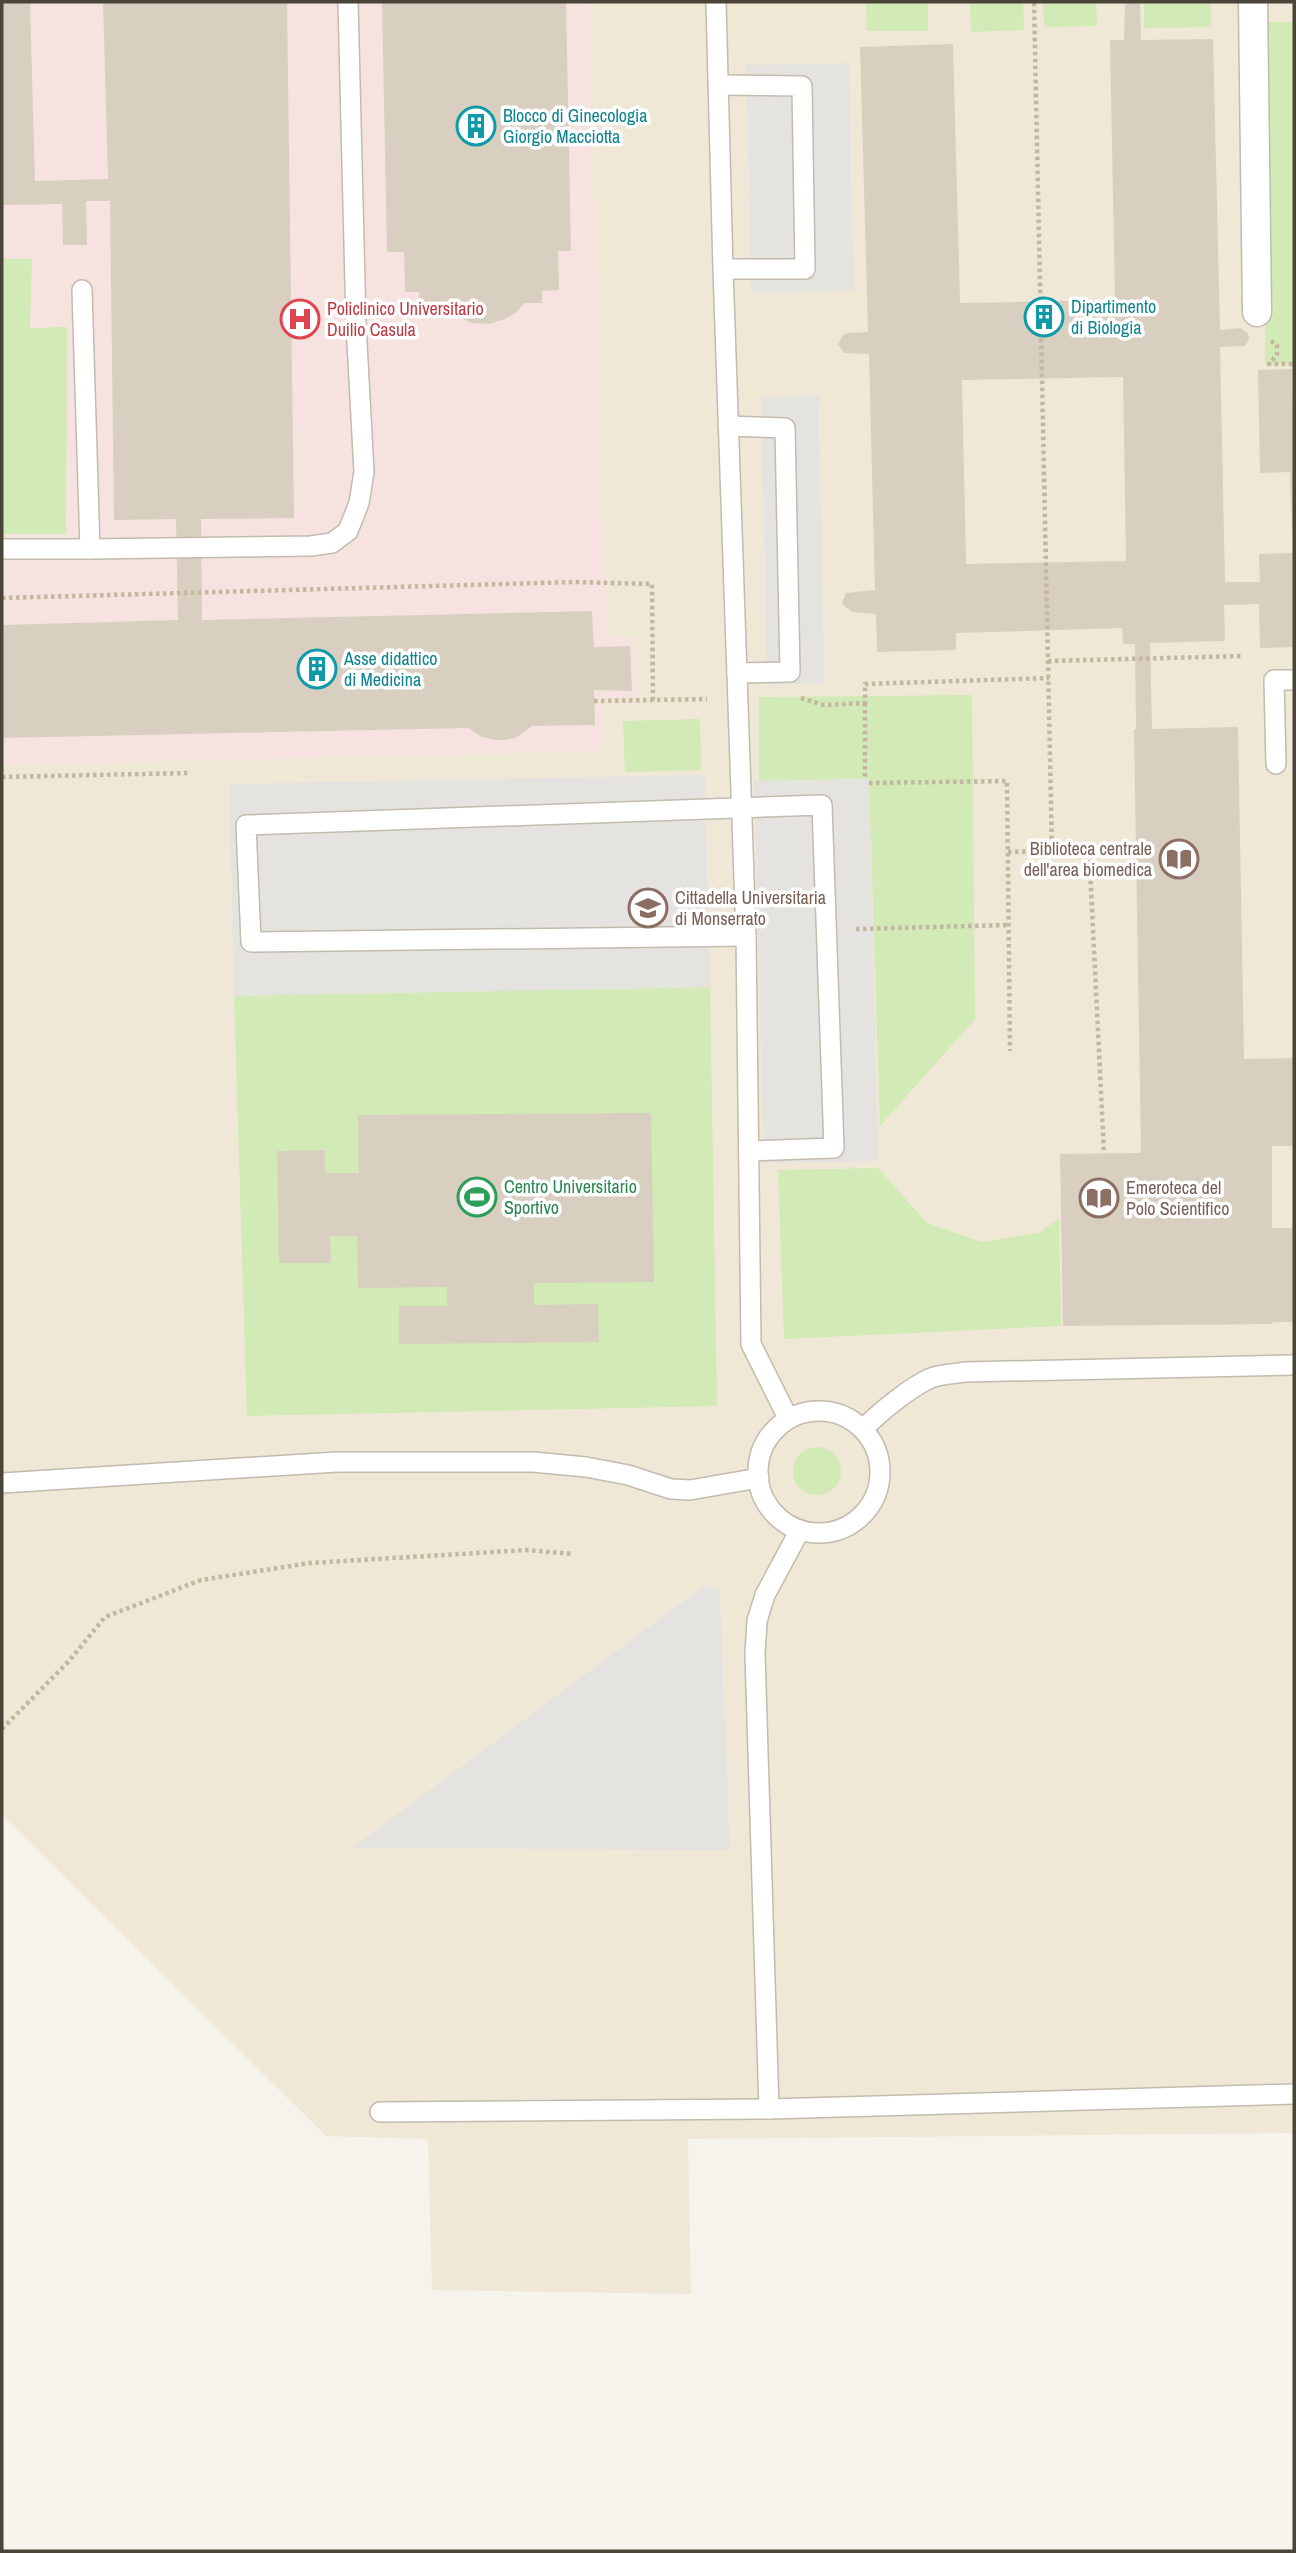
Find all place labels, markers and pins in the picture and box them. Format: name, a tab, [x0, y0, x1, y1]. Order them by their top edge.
place label: Blocco di Ginecologia Giorgio Macciotta	[503, 103, 647, 149]
building icon: Blocco di Ginecologia Giorgio Macciotta	[455, 105, 497, 147]
place label: Dipartimento di Biologia	[1071, 294, 1156, 340]
place label: Policlinico Universitario Duilio Casula	[327, 296, 484, 342]
building icon: Dipartimento di Biologia	[1023, 296, 1065, 338]
hospital icon: Policlinico Universitario Duilio Casula	[279, 298, 321, 340]
place label: Asse didattico di Medicina	[343, 646, 438, 692]
building icon: Asse didattico di Medicina	[296, 648, 338, 690]
place label: Biblioteca centrale dell'area biomedica	[1024, 836, 1152, 882]
library icon: Biblioteca centrale dell'area biomedica	[1158, 838, 1200, 880]
place label: Cittadella Universitaria di Monserrato	[675, 885, 826, 931]
school or university icon: Cittadella Universitaria di Monserrato	[627, 887, 669, 929]
place label: Centro Universitario Sportivo	[504, 1174, 637, 1220]
place label: Emeroteca del Polo Scientifico	[1126, 1175, 1229, 1221]
sports icon: Centro Universitario Sportivo	[456, 1176, 498, 1218]
library icon: Emeroteca del Polo Scientifico	[1078, 1177, 1120, 1219]

